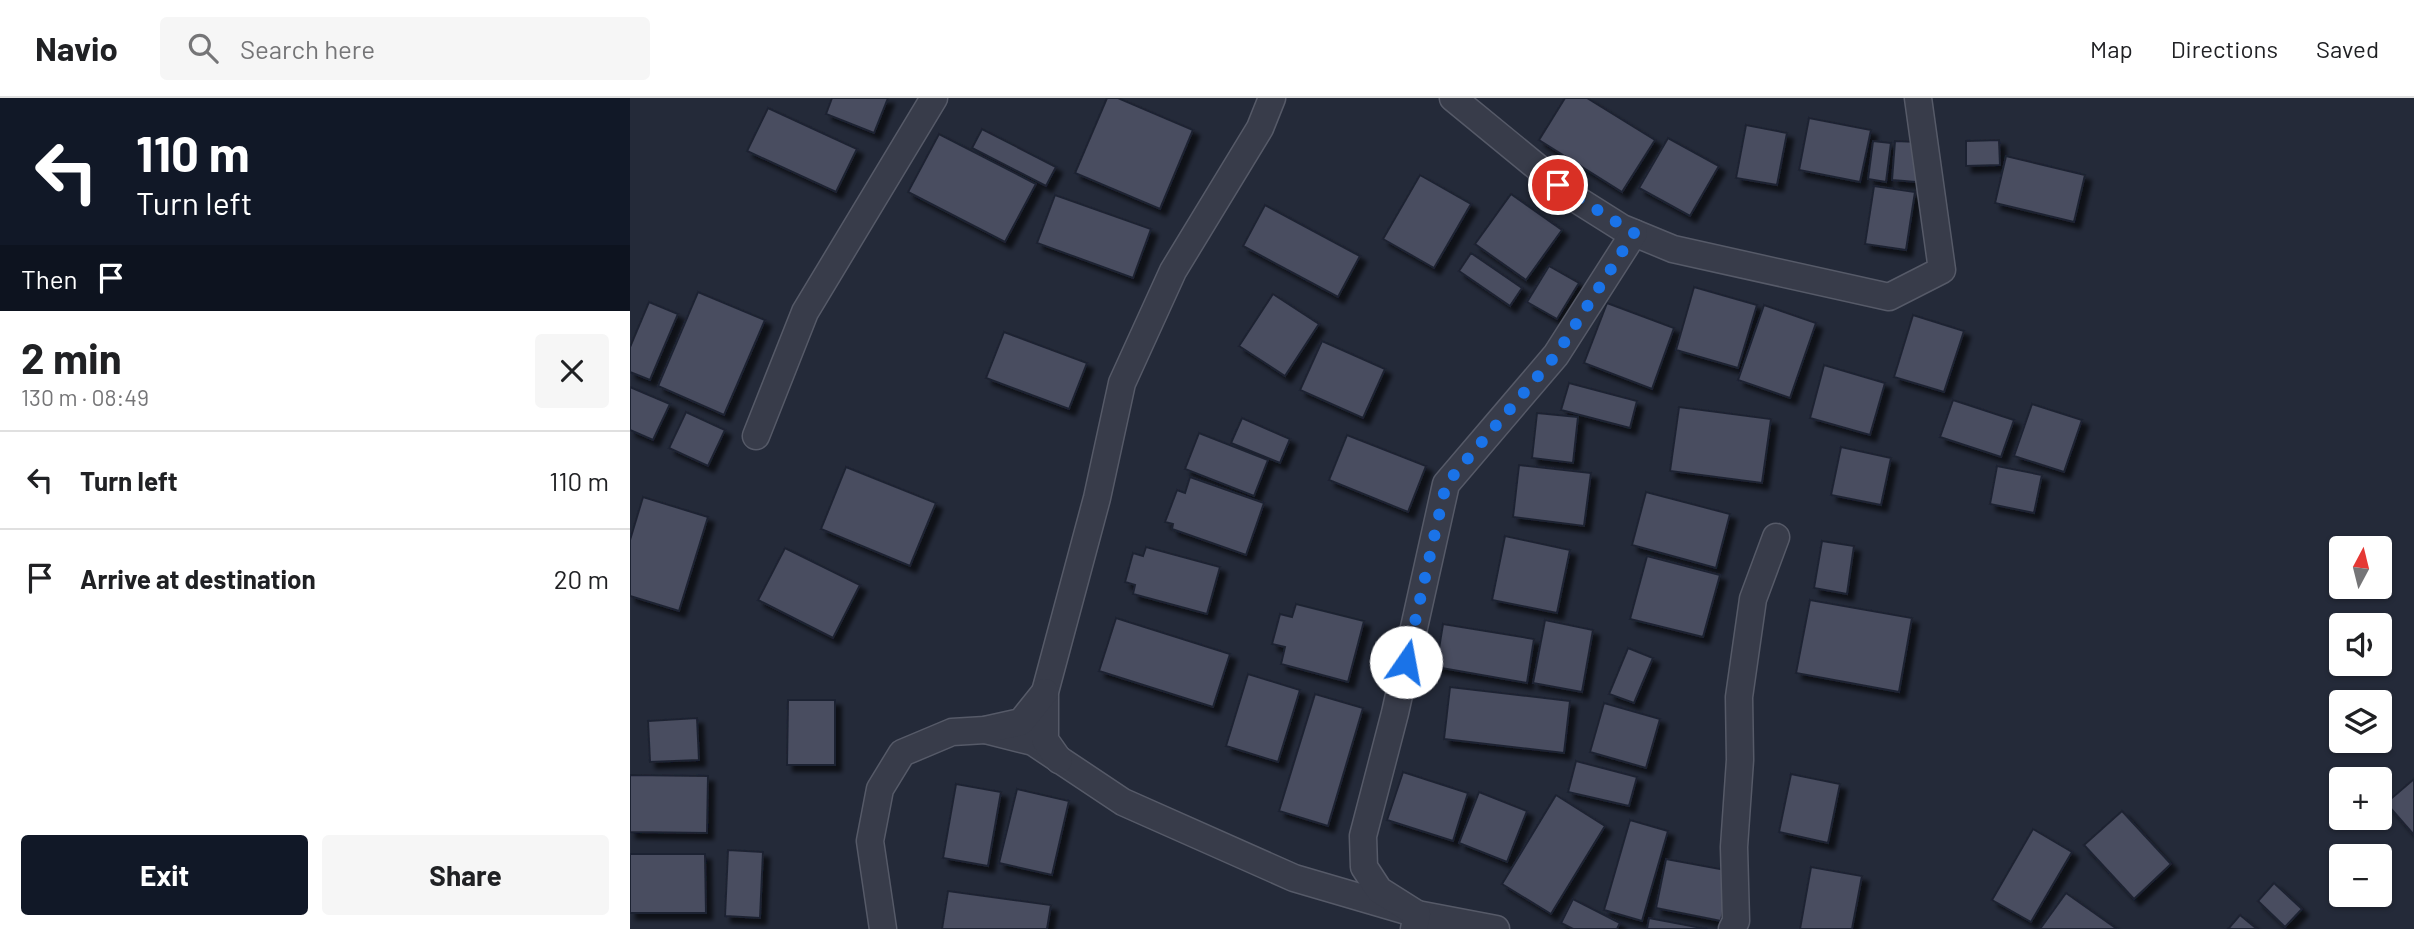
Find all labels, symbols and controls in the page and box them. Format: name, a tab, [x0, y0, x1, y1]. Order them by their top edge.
search box	[160, 17, 650, 80]
text: Navio	[35, 28, 118, 68]
icon: search	[184, 29, 222, 67]
text: Search here	[240, 33, 375, 64]
text: Map	[2090, 34, 2133, 63]
text: Directions	[2171, 34, 2278, 63]
text: Saved	[2316, 34, 2379, 63]
text: 110 m	[136, 123, 250, 182]
icon: left	[21, 126, 112, 217]
pin	[1528, 155, 1588, 215]
icon: arrive	[1539, 166, 1577, 204]
text: Turn left	[136, 183, 253, 221]
icon: arrive	[92, 259, 130, 297]
text: Then	[21, 263, 78, 294]
text: 2 min	[21, 332, 122, 382]
button: close	[535, 334, 609, 408]
text: 130 m · 08:49	[21, 383, 149, 411]
icon: left	[21, 461, 59, 499]
text: Turn left	[80, 465, 178, 496]
text: 110 m	[549, 465, 609, 496]
north arrow	[2329, 536, 2392, 598]
map controls	[2329, 536, 2392, 907]
icon: arrive	[21, 559, 59, 597]
text: Arrive at destination	[80, 563, 316, 594]
text: 20 m	[554, 563, 609, 594]
button: sound	[2329, 613, 2392, 676]
position arrow	[1369, 625, 1443, 699]
button: layers	[2329, 690, 2392, 753]
button: +	[2329, 767, 2392, 830]
button: Exit	[21, 835, 308, 915]
button: Share	[322, 835, 609, 915]
button: −	[2329, 844, 2392, 907]

